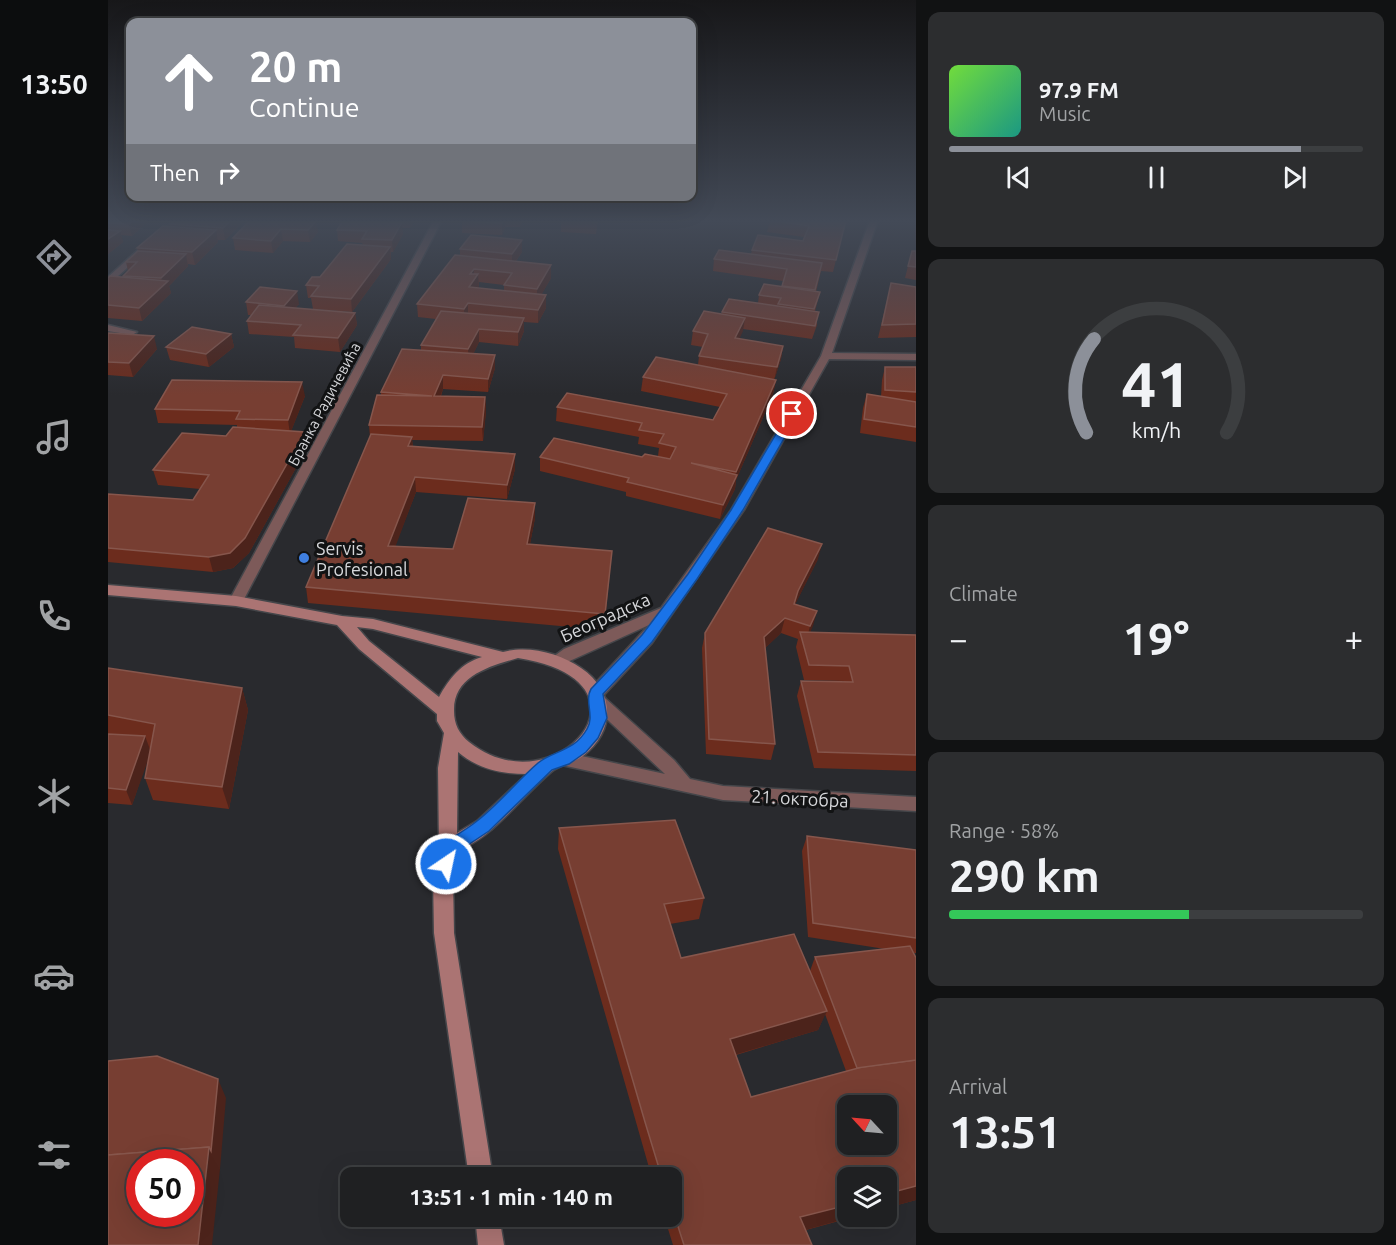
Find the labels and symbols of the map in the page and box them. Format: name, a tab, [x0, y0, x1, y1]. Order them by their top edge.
street label: Бранка Радичевића	[284, 339, 364, 469]
pin	[766, 388, 817, 439]
place label: Servis Profesional	[316, 538, 408, 579]
marker: Servis Profesional	[297, 551, 311, 565]
street label: Београдска	[557, 588, 653, 646]
street label: 21. октобра	[751, 785, 849, 811]
position arrow	[414, 832, 478, 896]
north arrow	[837, 1095, 897, 1155]
speed limit sign: 50	[126, 1149, 204, 1227]

